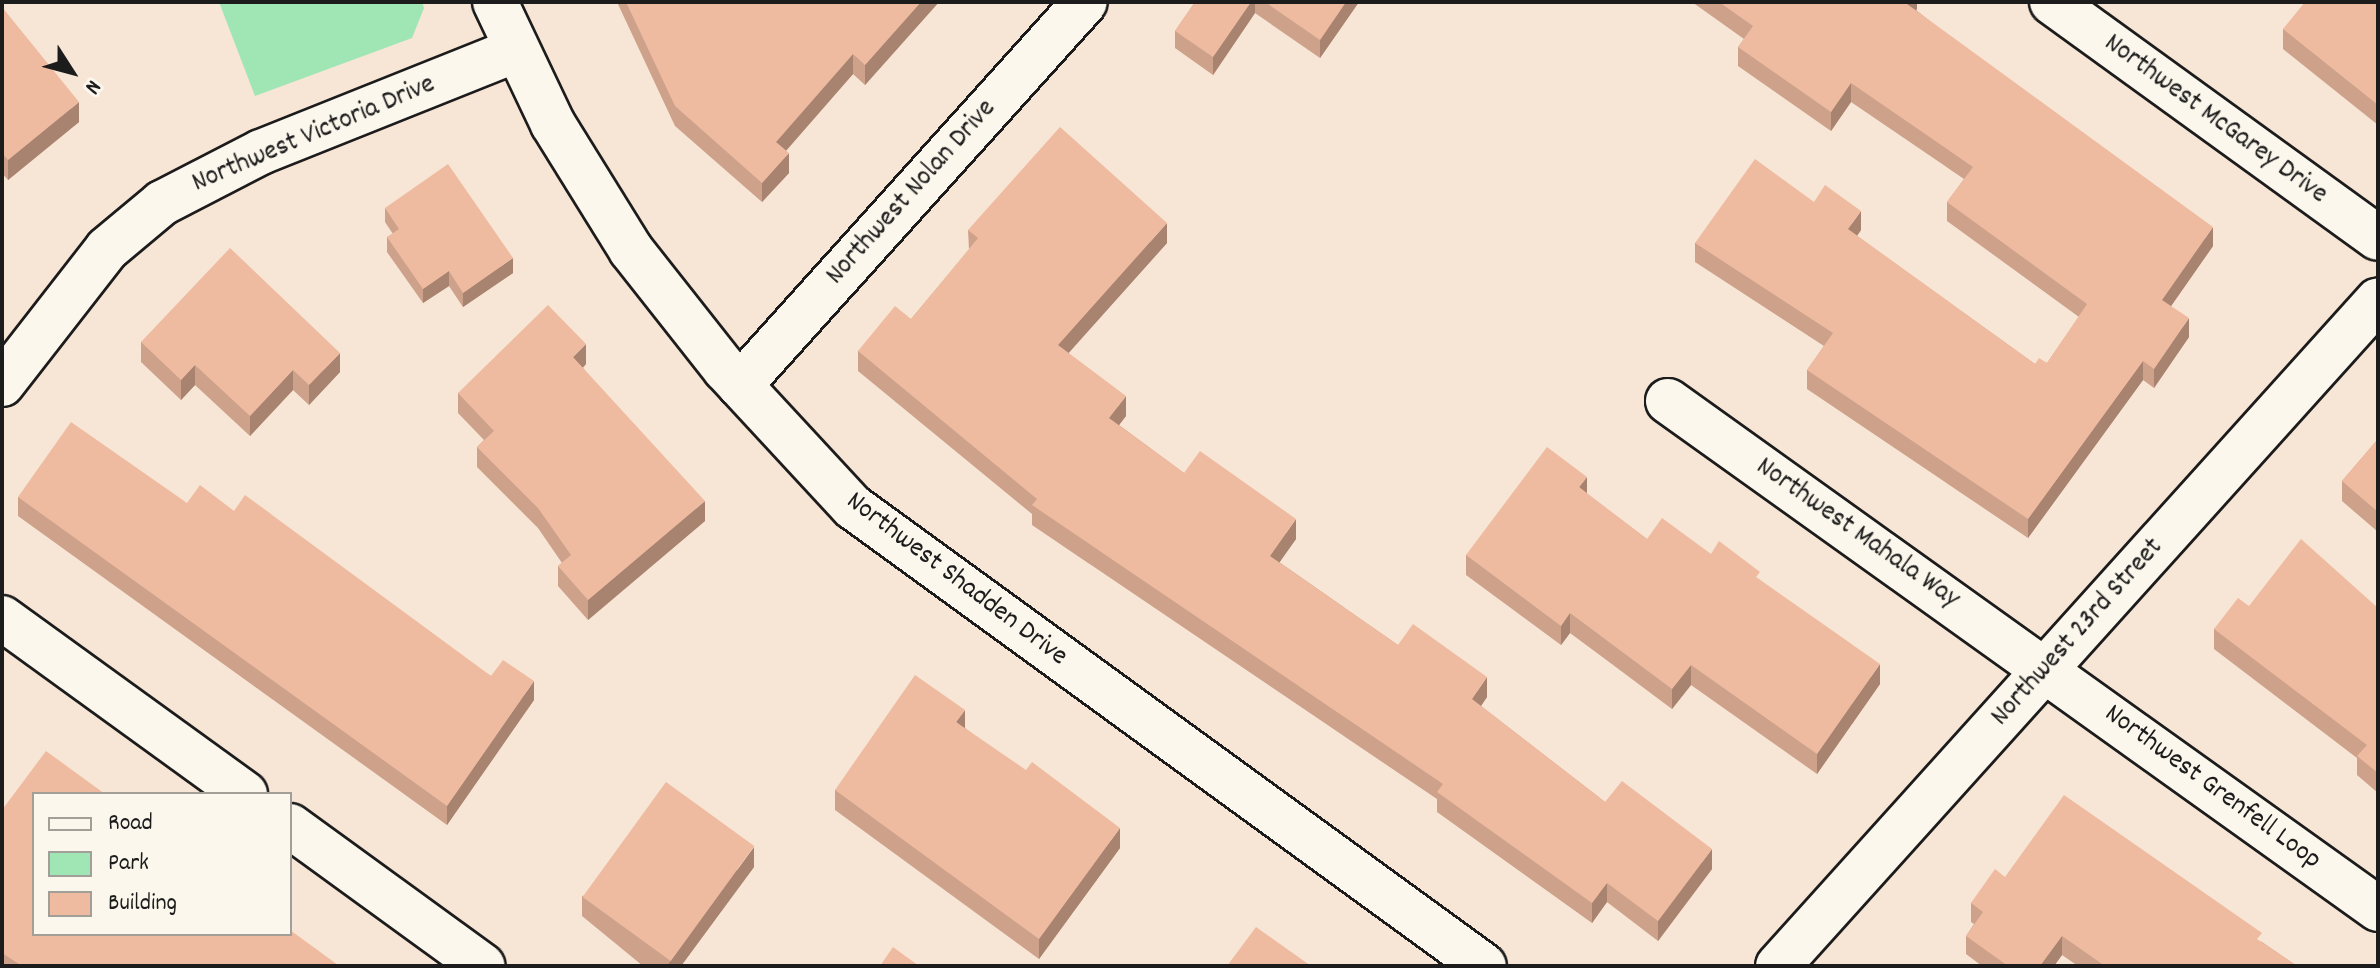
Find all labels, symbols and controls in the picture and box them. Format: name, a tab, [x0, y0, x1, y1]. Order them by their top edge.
street label: Northwest McGarey Drive	[2097, 28, 2333, 212]
north arrow	[32, 32, 112, 112]
street label: Northwest Victoria Drive	[188, 69, 440, 201]
text: N	[76, 73, 108, 100]
street label: Northwest Nolan Drive	[820, 93, 1004, 293]
street label: Northwest Mahala Way	[1749, 451, 1965, 617]
street label: Northwest Shadden Drive	[839, 486, 1073, 674]
street label: Northwest 23rd Street	[1985, 532, 2171, 734]
street label: Northwest Grenfell Loop	[2097, 698, 2327, 878]
legend	[32, 792, 292, 936]
text: Road	[108, 807, 153, 841]
text: Park	[108, 847, 149, 881]
text: Building	[108, 887, 177, 921]

